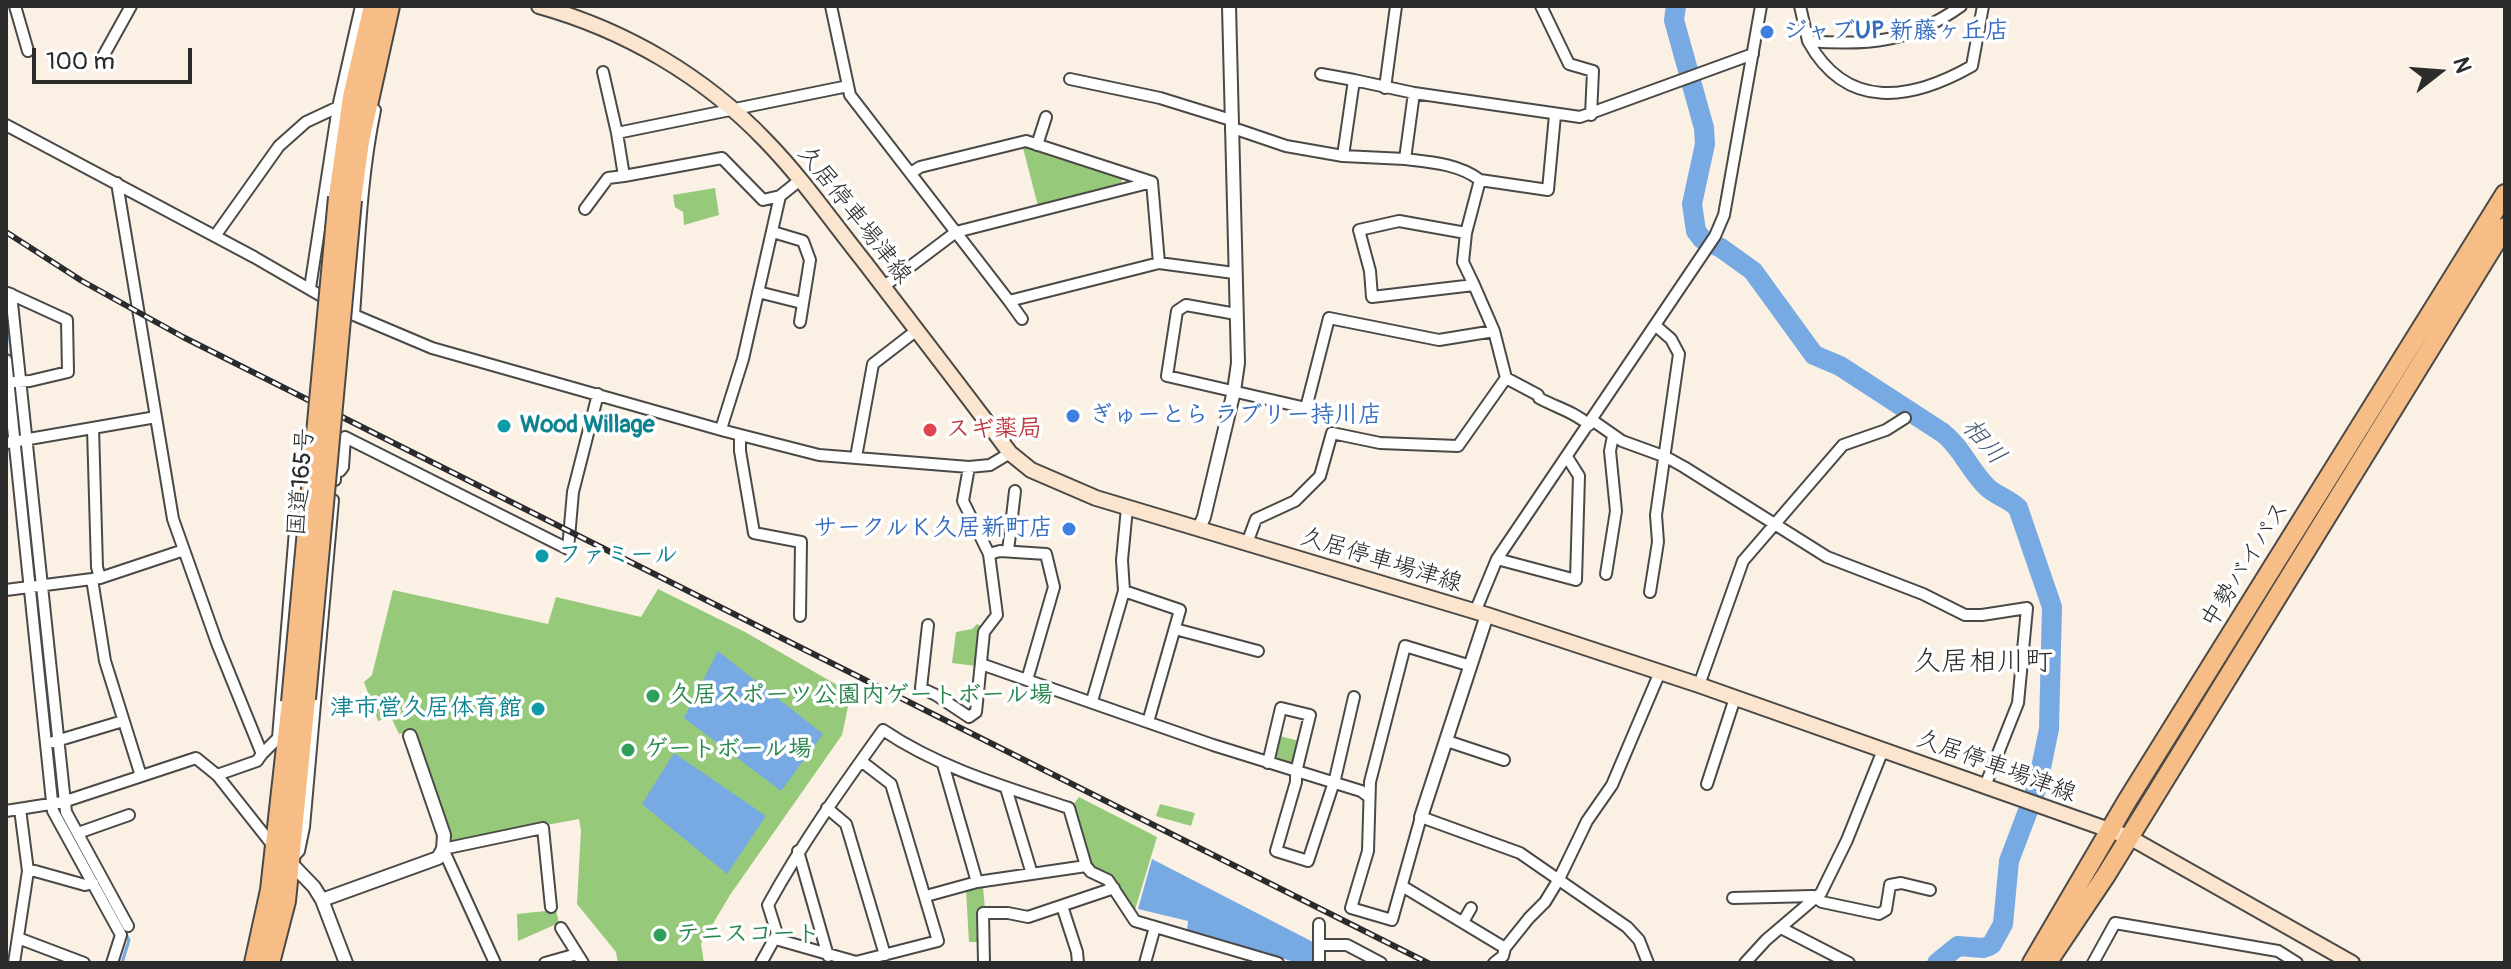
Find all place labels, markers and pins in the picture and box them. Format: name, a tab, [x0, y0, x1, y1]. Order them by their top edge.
place label: ジャブUP 新藤ヶ丘店	[1783, 18, 2009, 46]
marker: ジャブUP 新藤ヶ丘店	[1758, 23, 1776, 41]
place label: ぎゅーとら ラブリー持川店	[1089, 402, 1382, 430]
marker: ぎゅーとら ラブリー持川店	[1064, 407, 1082, 425]
place label: Wood Willage	[520, 412, 655, 440]
place label: スギ薬局	[946, 416, 1042, 444]
marker: Wood Willage	[495, 417, 513, 435]
marker: スギ薬局	[921, 421, 939, 439]
place label: サークルＫ久居新町店	[813, 515, 1053, 543]
marker: サークルＫ久居新町店	[1060, 520, 1078, 538]
place label: ファミール	[558, 542, 678, 570]
marker: ファミール	[533, 547, 551, 565]
place label: 久居スポーツ公園内ゲートボール場	[669, 682, 1053, 710]
marker: 久居スポーツ公園内ゲートボール場	[644, 687, 662, 705]
place label: 津市営久居体育館	[330, 695, 522, 723]
marker: 津市営久居体育館	[529, 700, 547, 718]
place label: ゲートボール場	[644, 736, 812, 764]
marker: ゲートボール場	[619, 741, 637, 759]
place label: テニスコート	[676, 921, 820, 949]
marker: テニスコート	[651, 926, 669, 944]

